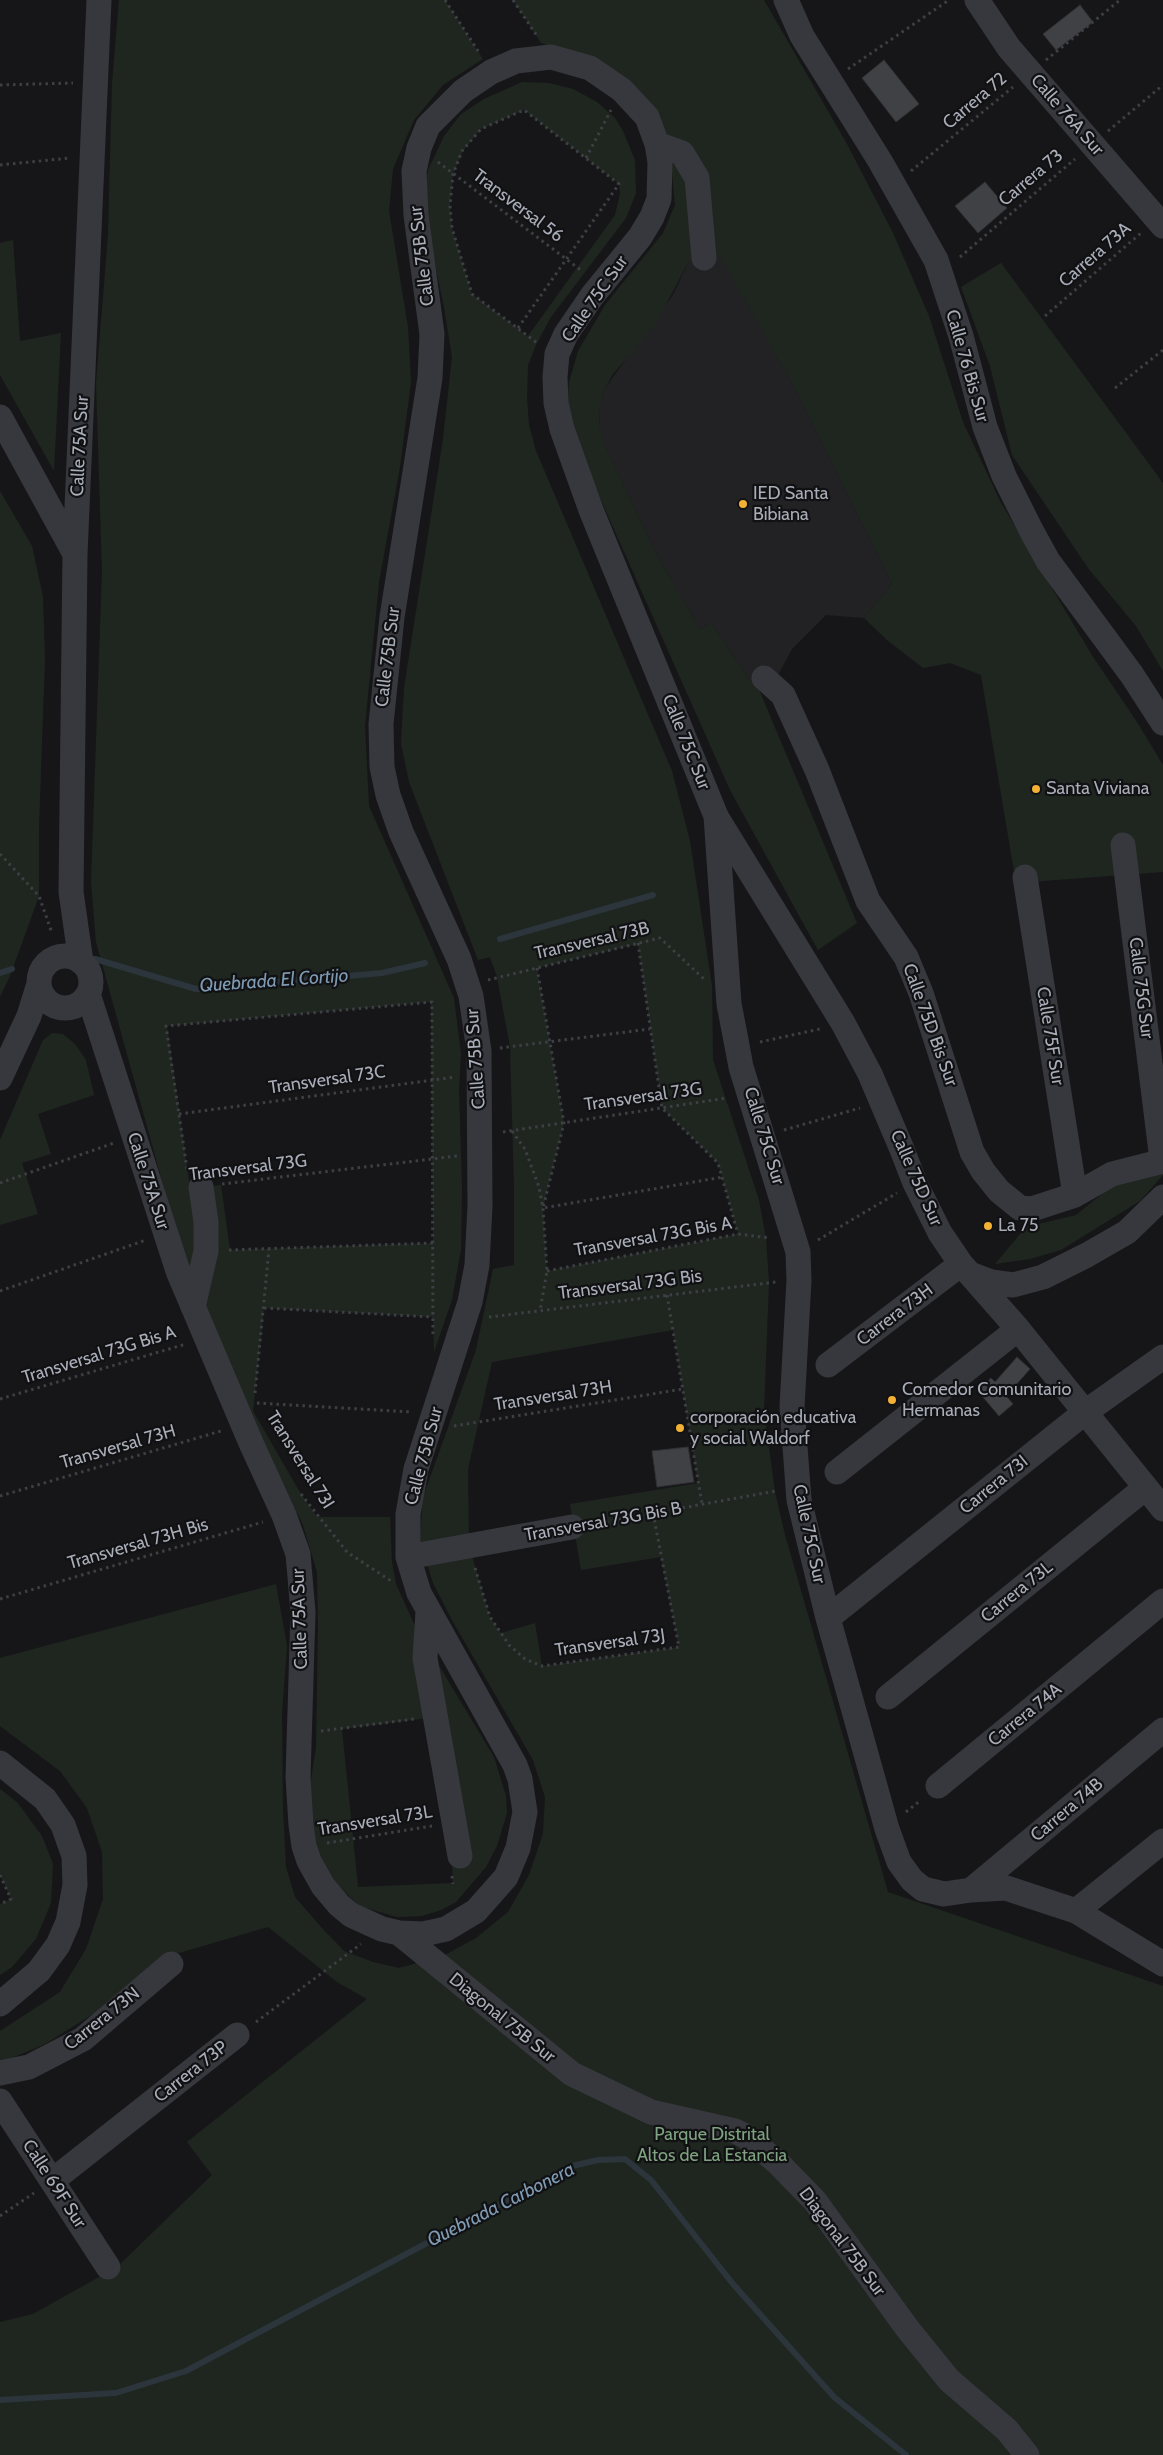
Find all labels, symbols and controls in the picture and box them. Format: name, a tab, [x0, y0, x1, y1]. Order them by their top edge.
street label: Carrera 72	[939, 68, 1011, 134]
street label: Calle 76A Sur	[1026, 70, 1108, 160]
street label: Carrera 73	[995, 145, 1067, 211]
street label: Transversal 56	[469, 165, 567, 247]
street label: Calle 75B Sur	[405, 205, 439, 307]
street label: Carrera 73A	[1055, 218, 1135, 292]
street label: Calle 75C Sur	[557, 251, 633, 347]
street label: Calle 76 Bis Sur	[941, 307, 993, 425]
street label: Calle 75A Sur	[67, 395, 93, 497]
place label: IED Santa Bibiana	[753, 483, 828, 526]
marker: IED Santa Bibiana	[737, 498, 749, 510]
street label: Calle 75B Sur	[371, 606, 405, 708]
street label: Calle 75C Sur	[657, 691, 715, 793]
place label: Santa Viviana	[1046, 778, 1149, 800]
marker: Santa Viviana	[1030, 783, 1042, 795]
street label: Transversal 73B	[532, 917, 652, 965]
street label: Calle 75G Sur	[1124, 936, 1158, 1040]
street label: Calle 75D Bis Sur	[898, 961, 962, 1089]
water label: Quebrada El Cortijo	[199, 964, 349, 998]
street label: Calle 75F Sur	[1032, 985, 1068, 1087]
street label: Calle 75B Sur	[462, 1008, 490, 1110]
street label: Transversal 73C	[267, 1061, 387, 1099]
street label: Transversal 73G	[583, 1078, 703, 1116]
street label: Calle 75C Sur	[739, 1085, 789, 1187]
street label: Calle 75D Sur	[885, 1127, 947, 1229]
street label: Calle 75A Sur	[122, 1130, 174, 1232]
street label: Transversal 73G	[188, 1150, 308, 1186]
street label: Transversal 73G Bis A	[572, 1212, 734, 1262]
place label: La 75	[998, 1215, 1038, 1237]
marker: La 75	[982, 1220, 994, 1232]
street label: Transversal 73G Bis	[557, 1265, 703, 1305]
street label: Carrera 73H	[853, 1279, 937, 1351]
street label: Transversal 73G Bis A	[19, 1321, 179, 1389]
street label: Transversal 73H	[492, 1376, 614, 1416]
place label: Comedor Comunitario Hermanas	[902, 1379, 1071, 1422]
marker: Comedor Comunitario Hermanas	[886, 1394, 898, 1406]
street label: Calle 75B Sur	[401, 1405, 447, 1507]
street label: Transversal 73I	[261, 1407, 339, 1513]
place label: corporación educativa y social Waldorf	[690, 1407, 856, 1450]
street label: Transversal 73H	[58, 1420, 178, 1474]
marker: corporación educativa y social Waldorf	[674, 1422, 686, 1434]
street label: Carrera 73I	[955, 1451, 1033, 1519]
street label: Calle 75C Sur	[788, 1482, 830, 1586]
street label: Transversal 73G Bis B	[523, 1498, 683, 1546]
street label: Transversal 73H Bis	[65, 1514, 211, 1574]
street label: Carrera 73L	[977, 1556, 1057, 1628]
street label: Calle 75A Sur	[287, 1568, 313, 1670]
street label: Transversal 73J	[553, 1625, 667, 1661]
street label: Carrera 74A	[984, 1679, 1066, 1751]
street label: Carrera 74B	[1026, 1773, 1108, 1847]
street label: Transversal 73L	[316, 1801, 434, 1841]
street label: Diagonal 75B Sur	[445, 1969, 559, 2067]
street label: Carrera 73N	[60, 1983, 144, 2055]
street label: Carrera 73P	[150, 2037, 232, 2107]
park label: Parque Distrital Altos de La Estancia	[637, 2124, 787, 2166]
street label: Calle 69F Sur	[17, 2136, 91, 2232]
water label: Quebrada Carbonera	[424, 2158, 578, 2252]
street label: Diagonal 75B Sur	[794, 2183, 890, 2301]

